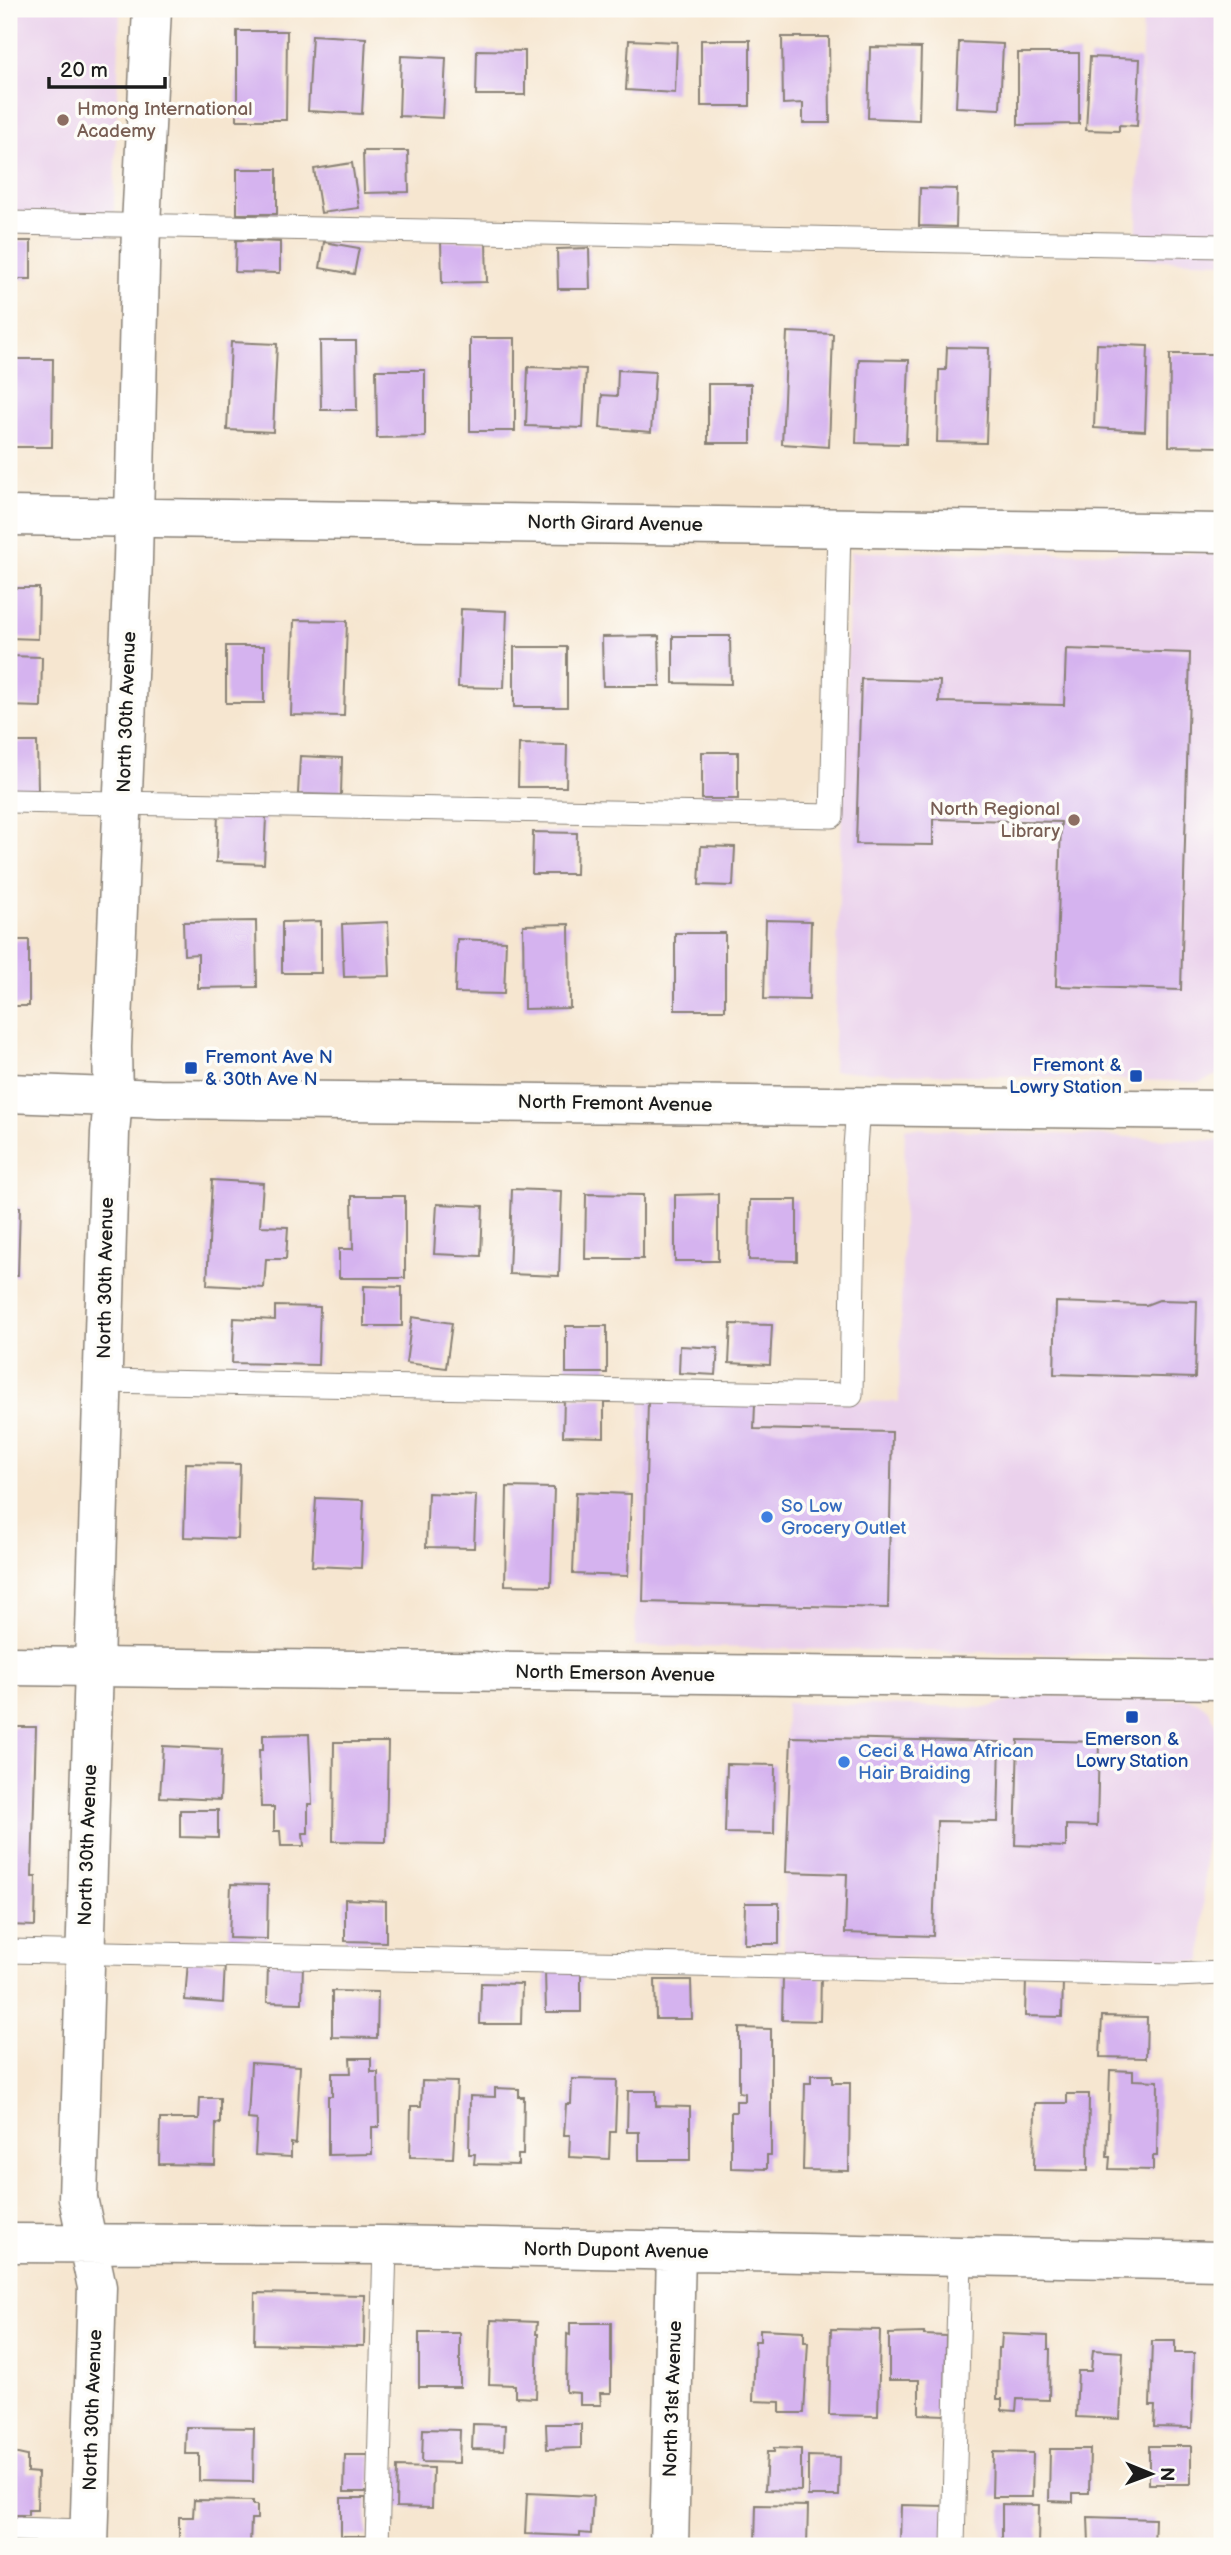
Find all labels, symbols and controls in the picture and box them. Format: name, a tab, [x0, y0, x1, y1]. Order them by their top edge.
scale bar	[49, 46, 164, 90]
text: 20 m	[60, 58, 108, 83]
place label: Hmong International Academy	[77, 98, 252, 143]
marker: Hmong International Academy	[55, 112, 71, 128]
street label: North Girard Avenue	[527, 511, 703, 537]
street label: North 30th Avenue	[113, 631, 141, 793]
place label: North Regional Library	[930, 798, 1060, 843]
marker: North Regional Library	[1066, 812, 1082, 828]
place label: Fremont Ave N & 30th Ave N	[205, 1046, 333, 1091]
place label: Fremont & Lowry Station	[1009, 1054, 1122, 1099]
marker: Fremont Ave N & 30th Ave N	[183, 1060, 199, 1076]
marker: Fremont & Lowry Station	[1128, 1068, 1144, 1084]
street label: North Fremont Avenue	[517, 1091, 713, 1117]
street label: North 30th Avenue	[93, 1197, 119, 1359]
place label: So Low Grocery Outlet	[781, 1495, 906, 1540]
marker: So Low Grocery Outlet	[759, 1509, 775, 1525]
street label: North Emerson Avenue	[515, 1661, 715, 1687]
marker: Emerson & Lowry Station	[1124, 1709, 1140, 1725]
place label: Emerson & Lowry Station	[1076, 1728, 1189, 1773]
place label: Ceci & Hawa African Hair Braiding	[858, 1740, 1034, 1785]
marker: Ceci & Hawa African Hair Braiding	[836, 1754, 852, 1770]
street label: North 30th Avenue	[74, 1764, 102, 1926]
street label: North Dupont Avenue	[523, 2238, 709, 2264]
street label: North 31st Avenue	[659, 2320, 687, 2478]
street label: North 30th Avenue	[79, 2329, 107, 2491]
north arrow	[1116, 2440, 1186, 2510]
text: N	[1155, 2467, 1178, 2482]

